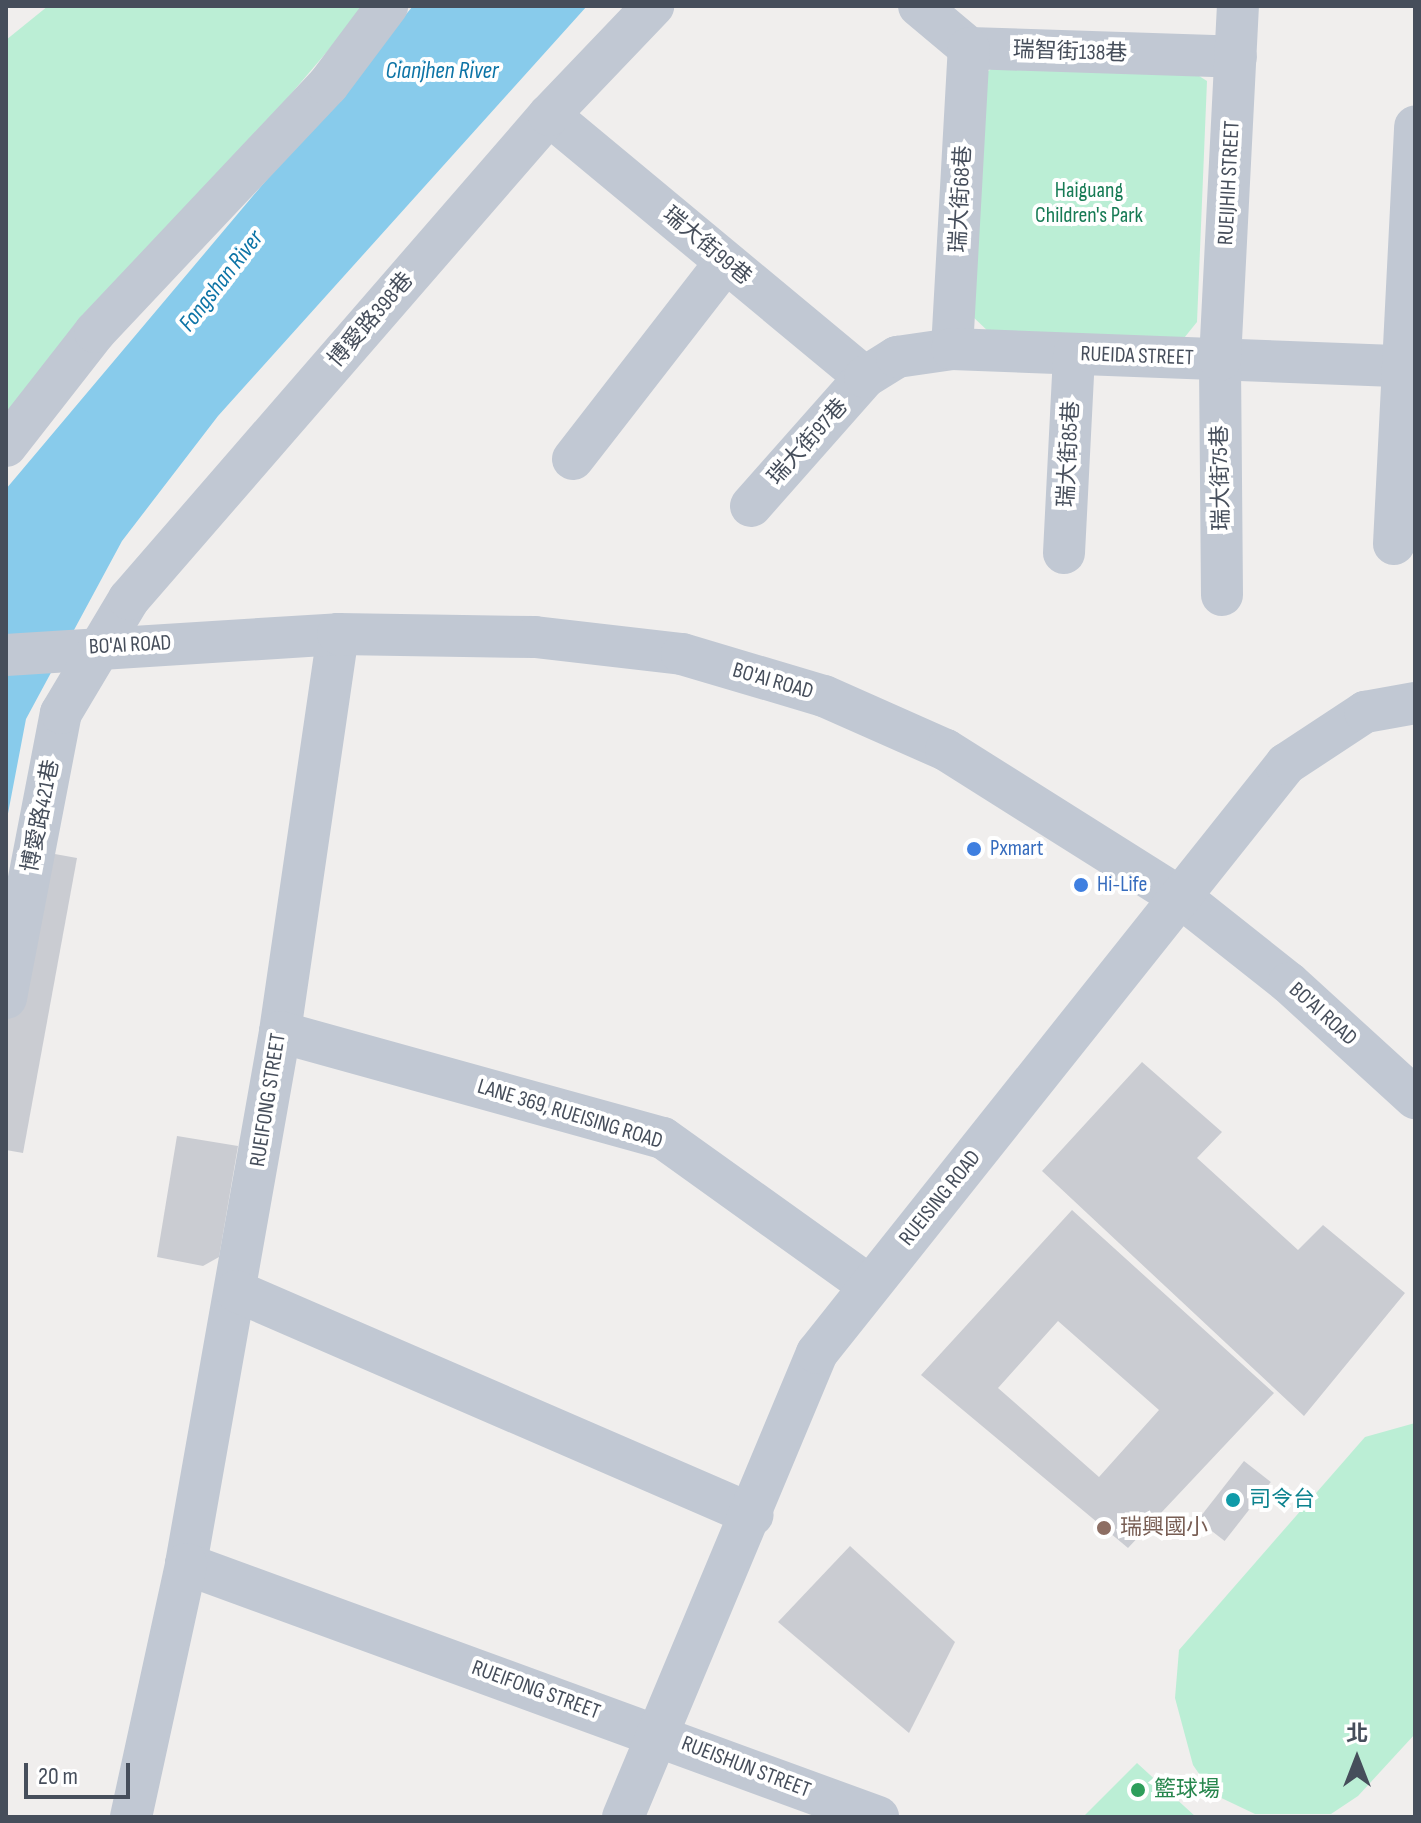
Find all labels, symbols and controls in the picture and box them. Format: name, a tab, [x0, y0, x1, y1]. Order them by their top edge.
street label: 瑞智街138巷	[1012, 37, 1128, 67]
water label: Cianjhen River	[385, 57, 499, 85]
street label: RUEIJHIH STREET	[1213, 120, 1245, 246]
street label: 瑞大街68巷	[945, 145, 977, 253]
park label: Haiguang Children's Park	[1035, 177, 1143, 228]
street label: 瑞大街99巷	[657, 201, 757, 291]
water label: Fongshan River	[173, 225, 269, 337]
street label: 博愛路398巷	[323, 267, 419, 373]
street label: RUEIDA STREET	[1080, 341, 1194, 371]
street label: 瑞大街97巷	[763, 394, 853, 490]
street label: 瑞大街85巷	[1053, 400, 1085, 508]
street label: 瑞大街75巷	[1207, 425, 1235, 531]
street label: BO'AI ROAD	[88, 630, 172, 660]
street label: BO'AI ROAD	[730, 657, 816, 705]
street label: 博愛路421巷	[17, 757, 65, 875]
place label: Pxmart	[990, 836, 1044, 862]
marker: Pxmart	[965, 840, 983, 858]
place label: Hi-Life	[1097, 872, 1147, 898]
marker: Hi-Life	[1072, 876, 1090, 894]
street label: BO'AI ROAD	[1284, 977, 1362, 1051]
street label: RUEIFONG STREET	[244, 1031, 292, 1169]
street label: LANE 369, RUEISING ROAD	[474, 1073, 666, 1155]
street label: RUEISING ROAD	[894, 1145, 986, 1251]
place label: 司令台	[1249, 1487, 1315, 1513]
marker: 司令台	[1224, 1491, 1242, 1509]
place label: 瑞興國小	[1120, 1515, 1208, 1541]
marker: 瑞興國小	[1095, 1519, 1113, 1537]
street label: RUEIFONG STREET	[468, 1655, 604, 1725]
north arrow	[1317, 1719, 1397, 1799]
text: 北	[1346, 1721, 1368, 1748]
street label: RUEISHUN STREET	[678, 1730, 814, 1804]
scale bar	[28, 1747, 134, 1797]
text: 20 m	[38, 1762, 78, 1791]
place label: 籃球場	[1154, 1777, 1220, 1803]
marker: 籃球場	[1129, 1781, 1147, 1799]

